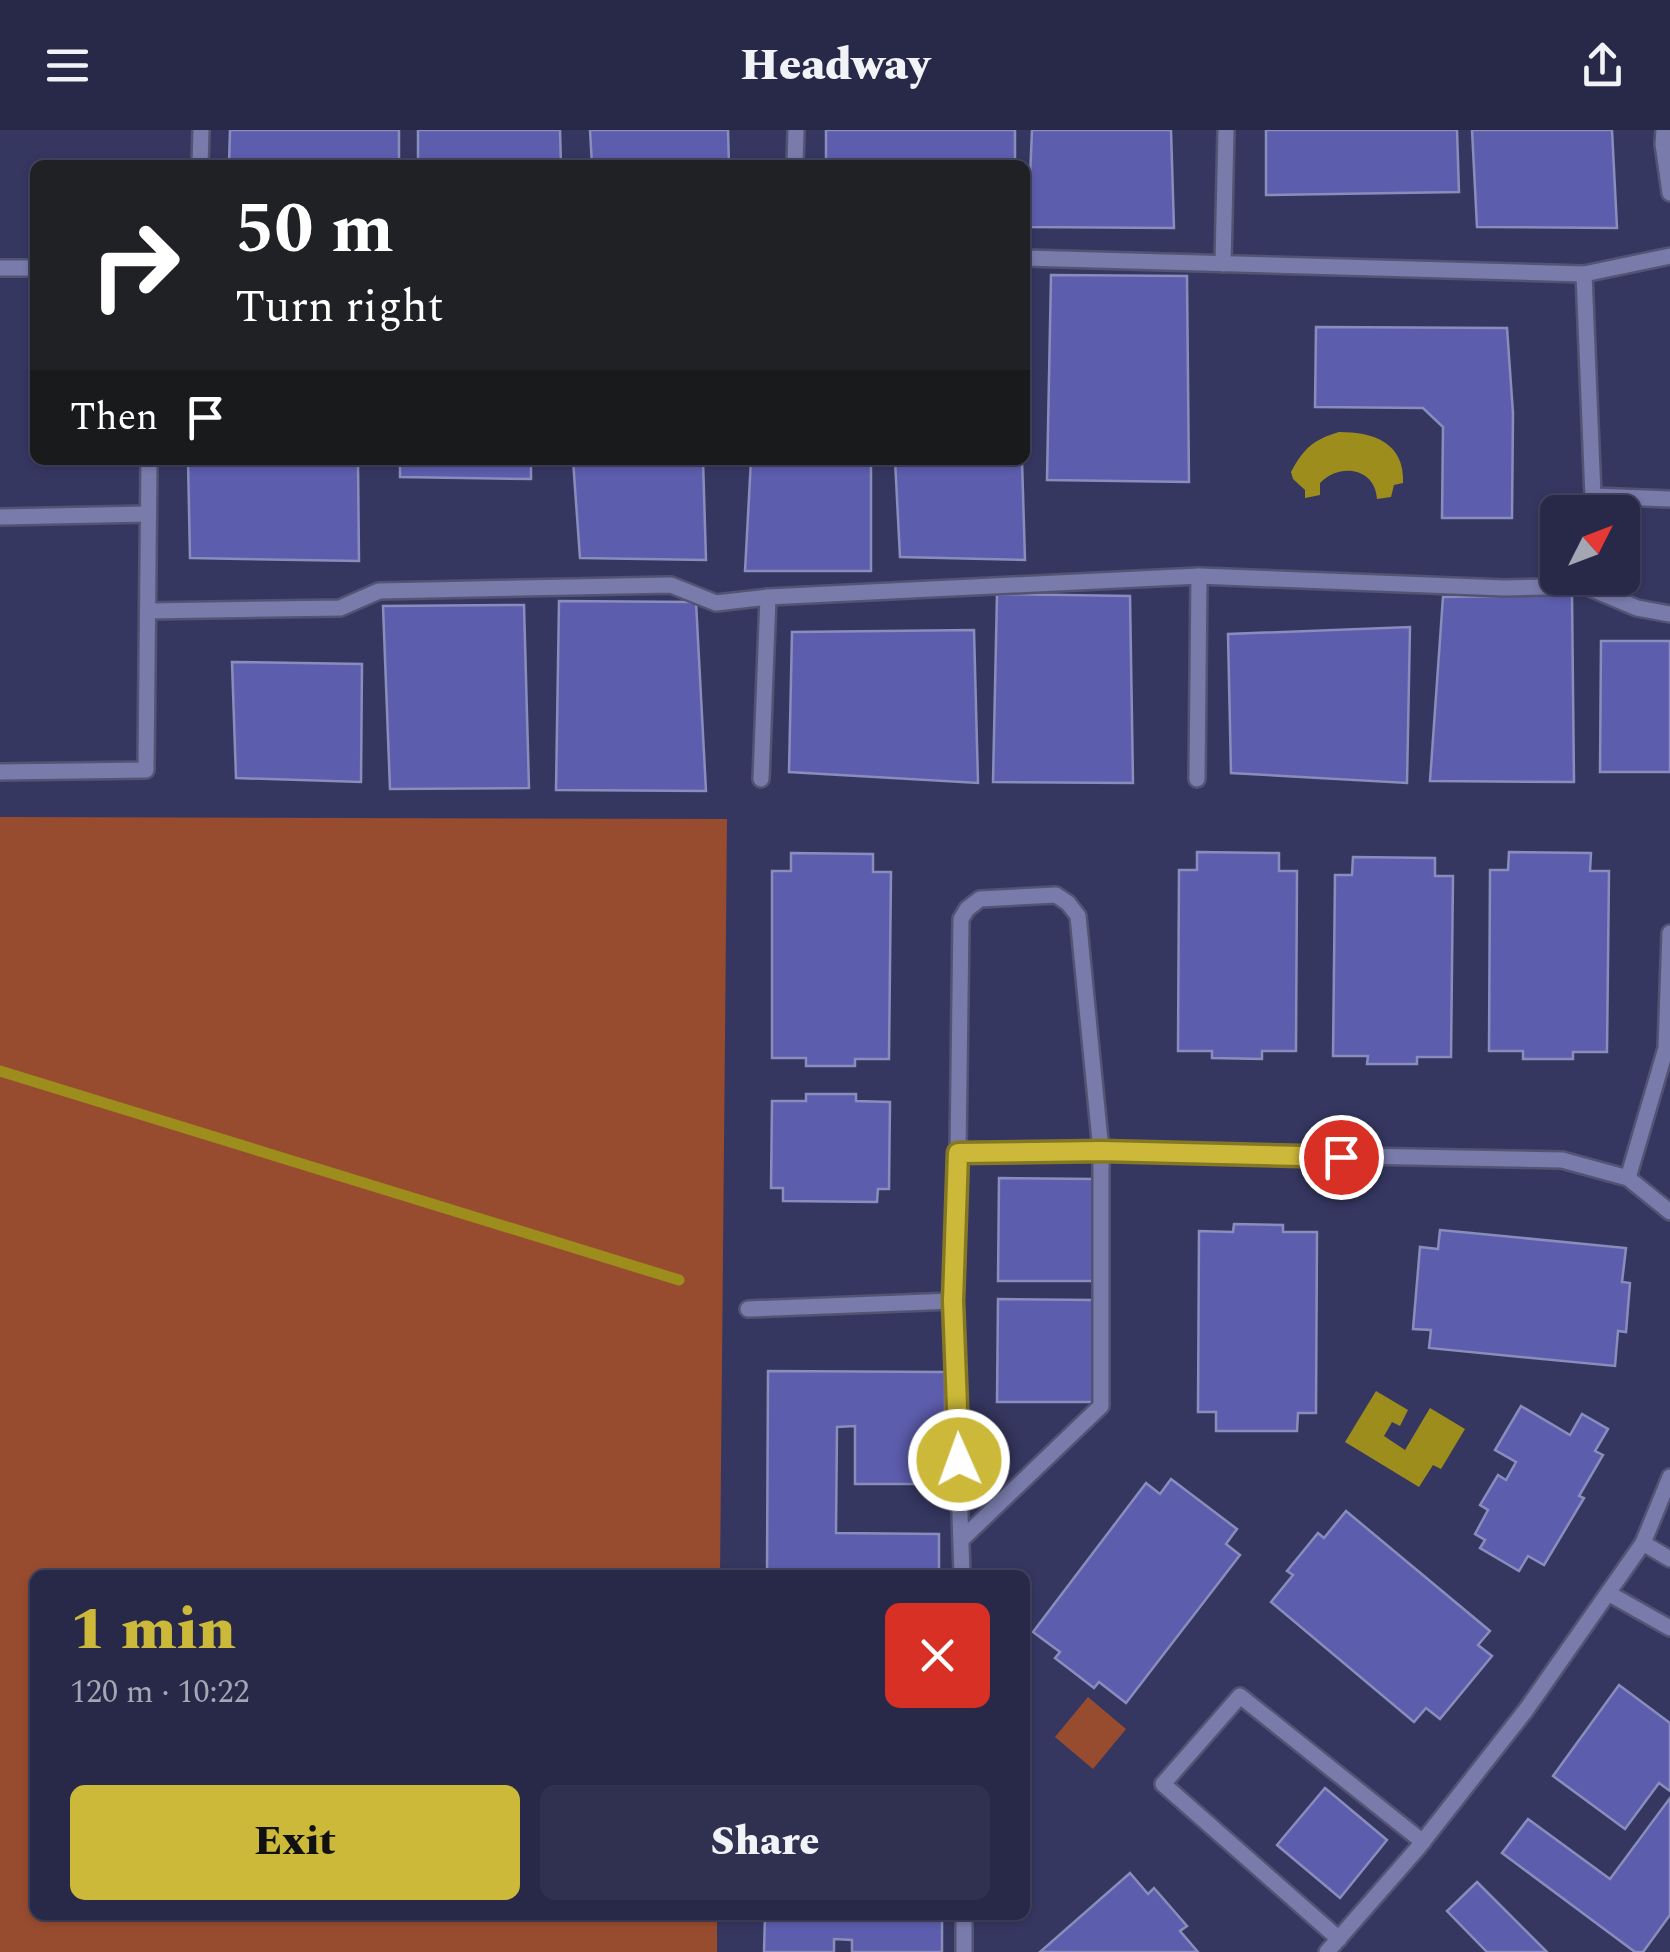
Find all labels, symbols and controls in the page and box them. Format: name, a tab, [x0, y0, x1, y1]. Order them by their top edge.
text: Headway	[740, 31, 930, 100]
icon: menu	[40, 38, 95, 93]
icon: share	[1575, 38, 1630, 93]
text: 50 m	[235, 177, 394, 283]
icon: right	[70, 200, 200, 330]
text: Turn right	[235, 273, 444, 342]
text: Then	[70, 389, 158, 447]
icon: arrive	[178, 390, 233, 445]
north arrow	[1540, 495, 1640, 595]
map controls	[1540, 495, 1640, 595]
pin	[1299, 1115, 1384, 1200]
icon: arrive	[1314, 1130, 1369, 1185]
position arrow	[907, 1408, 1011, 1512]
text: 1 min	[70, 1584, 236, 1676]
button: close	[885, 1603, 990, 1708]
text: 120 m · 10:22	[70, 1668, 250, 1717]
button: Exit	[70, 1785, 520, 1900]
button: Share	[540, 1785, 990, 1900]

